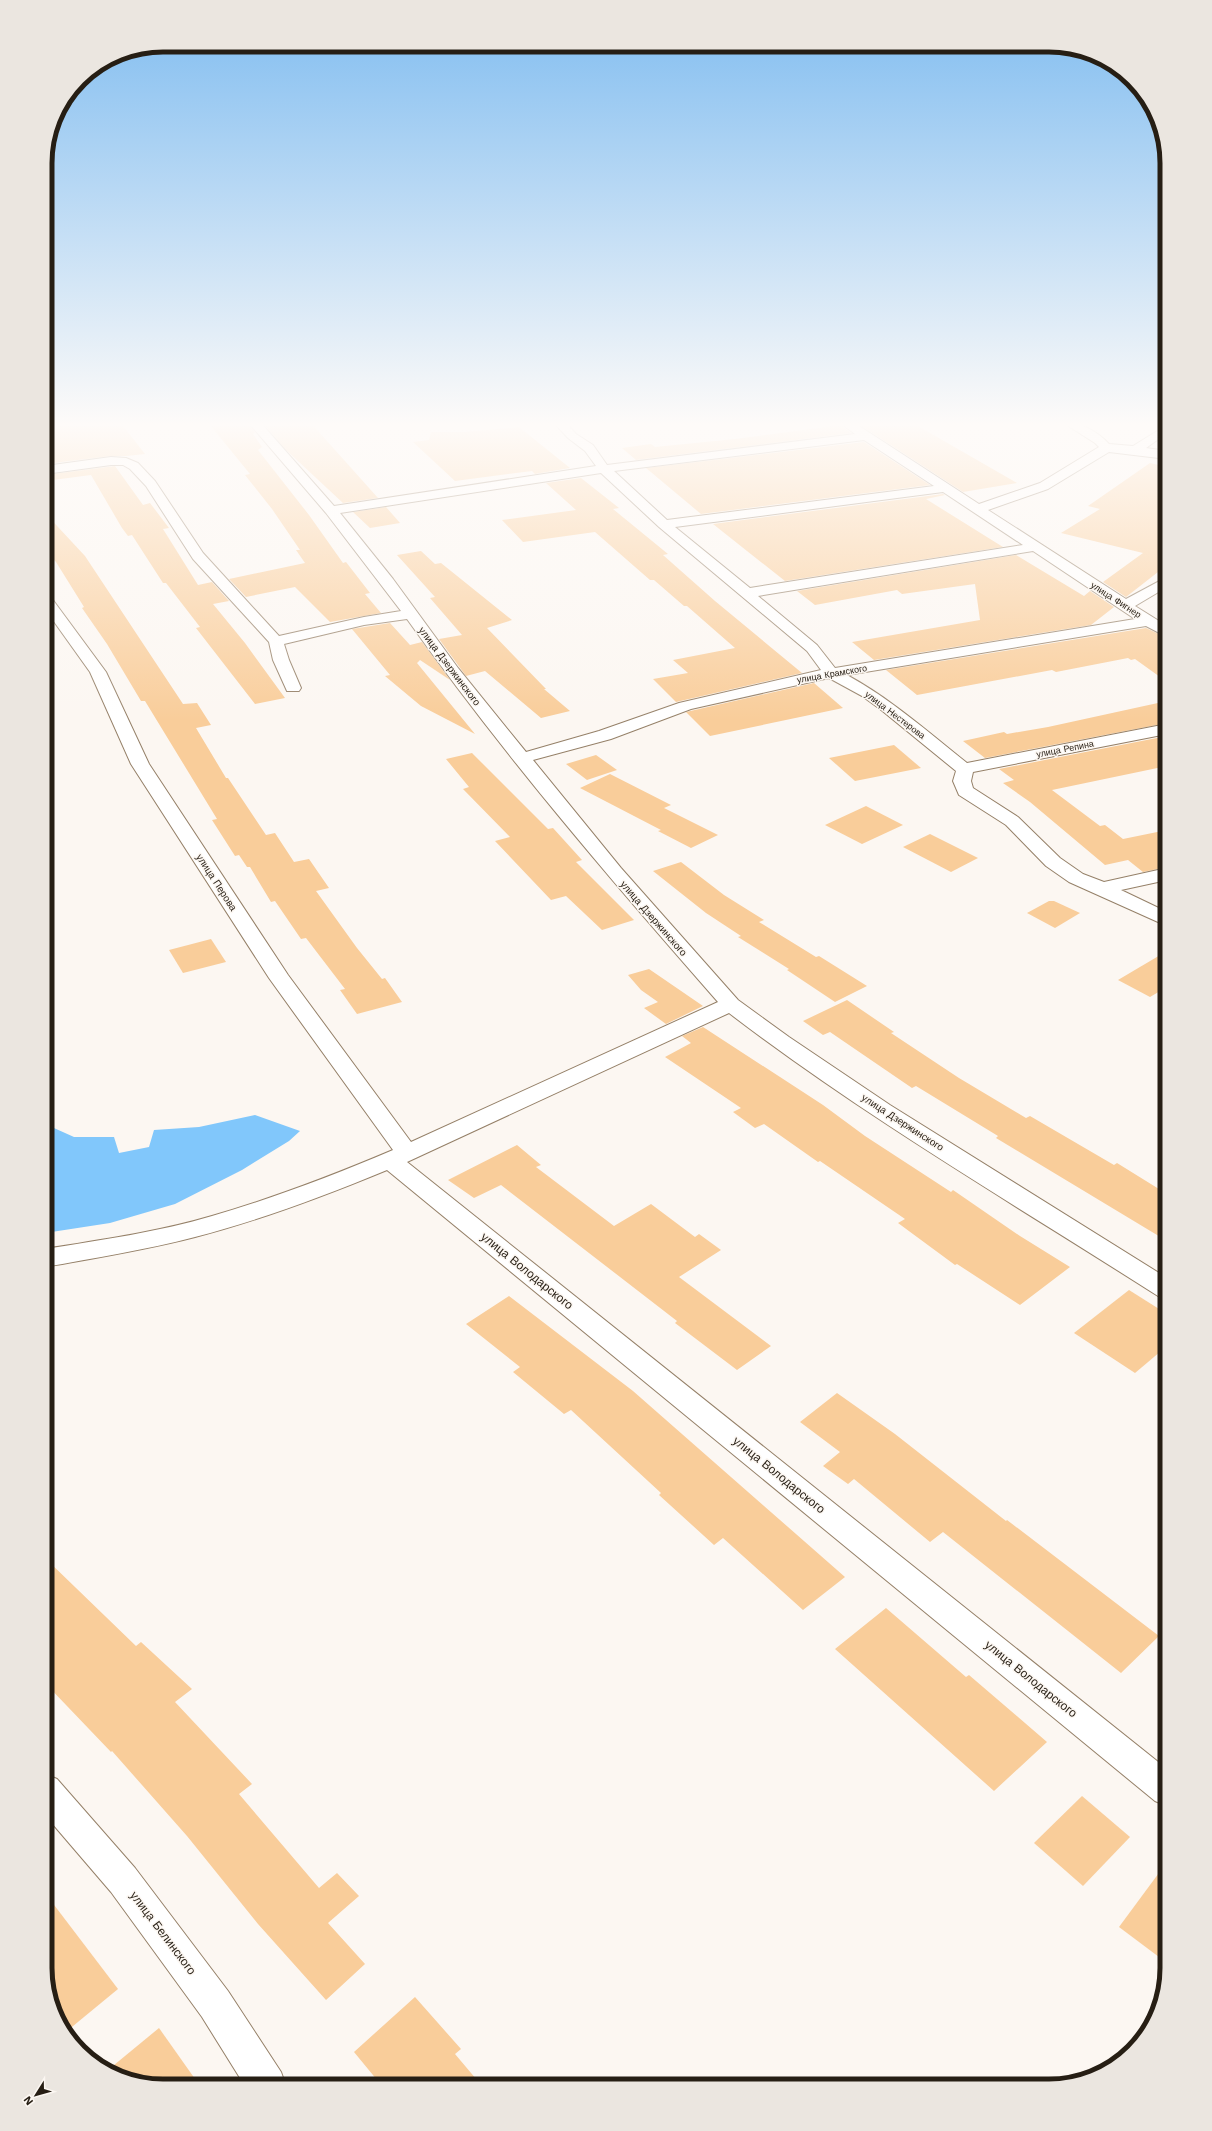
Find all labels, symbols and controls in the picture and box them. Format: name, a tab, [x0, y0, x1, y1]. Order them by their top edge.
street label: улица Фигнер	[1089, 580, 1143, 620]
street label: улица Дзержинского	[416, 625, 483, 708]
street label: улица Крамского	[796, 663, 868, 685]
street label: улица Нестерова	[863, 689, 927, 741]
street label: улица Репина	[1035, 739, 1095, 759]
street label: улица Перова	[194, 852, 239, 913]
street label: улица Дзержинского	[618, 879, 689, 958]
street label: улица Дзержинского	[860, 1092, 946, 1153]
street label: улица Володарского	[478, 1230, 576, 1313]
street label: улица Володарского	[730, 1434, 828, 1517]
street label: улица Володарского	[982, 1638, 1080, 1721]
street label: улица Белинского	[127, 1889, 199, 1978]
north arrow	[16, 2075, 56, 2115]
text: N	[21, 2094, 36, 2108]

